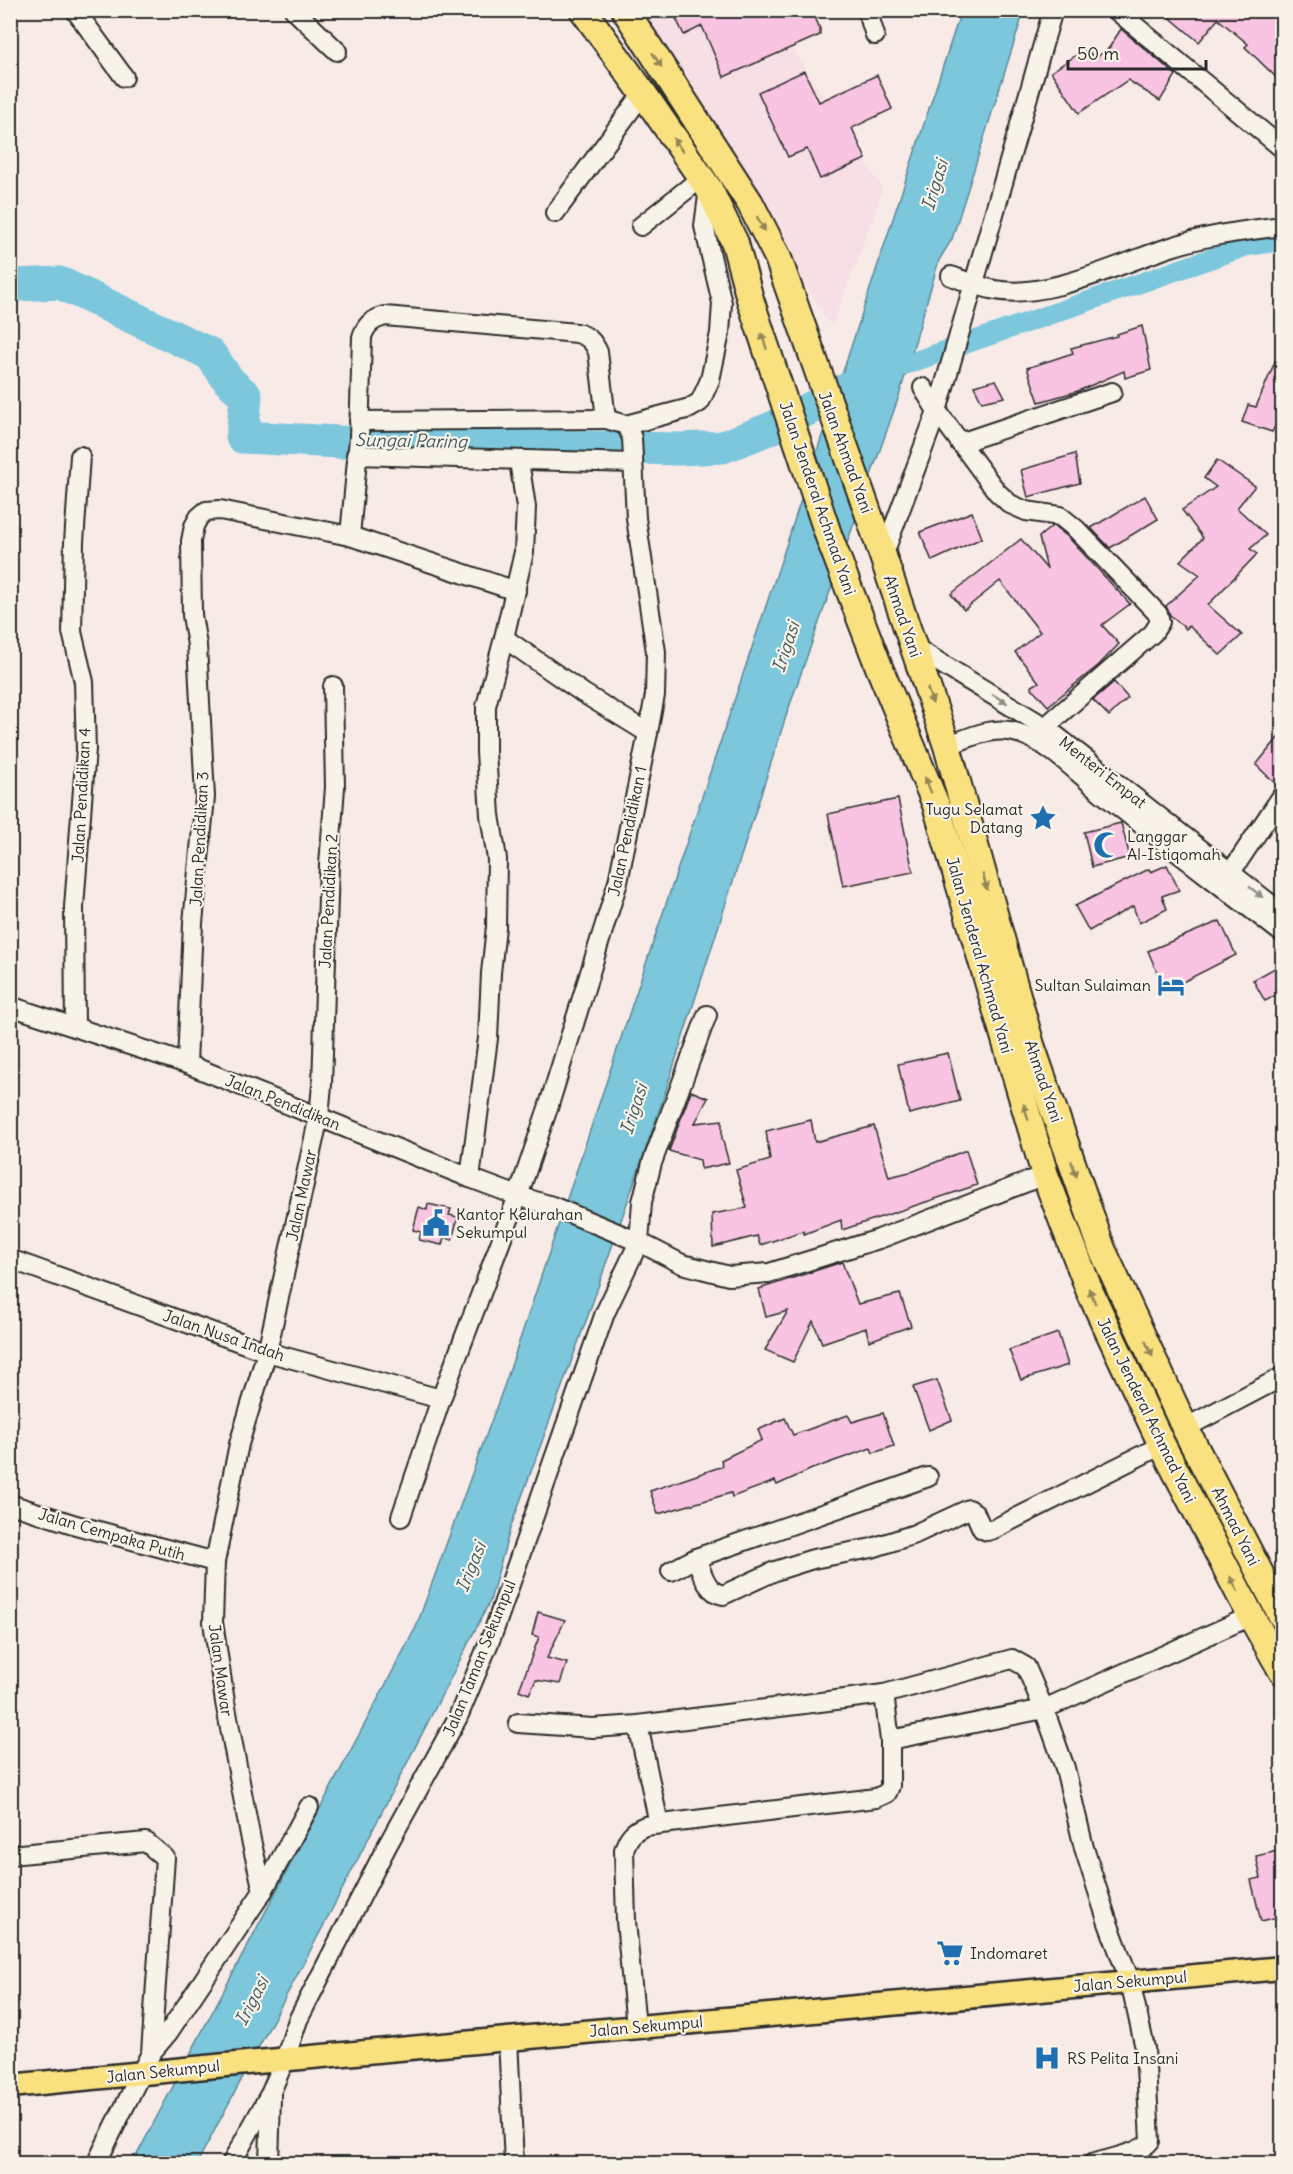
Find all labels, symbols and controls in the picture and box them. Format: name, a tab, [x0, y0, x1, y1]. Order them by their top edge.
scale bar	[1068, 33, 1206, 71]
text: 50 m	[1077, 42, 1119, 65]
one-way arrow	[651, 51, 662, 68]
one-way arrow	[672, 137, 684, 153]
water label: Irigasi	[916, 155, 954, 213]
one-way arrow	[756, 216, 767, 232]
one-way arrow	[758, 332, 768, 350]
street label: Jalan Ahmad Yani	[815, 388, 877, 516]
street label: Jalan Jenderal Achmad Yani	[775, 398, 861, 598]
water label: Sungai Paring	[355, 428, 469, 453]
street label: Ahmad Yani	[880, 572, 926, 660]
water label: Irigasi	[767, 617, 805, 675]
one-way arrow	[925, 687, 935, 705]
one-way arrow	[991, 694, 1008, 705]
street label: Jalan Pendidikan 4	[67, 727, 95, 863]
street label: Menteri Empat	[1055, 732, 1151, 813]
street label: Jalan Pendidikan 1	[603, 764, 651, 898]
street label: Jalan Pendidikan 3	[185, 771, 213, 907]
one-way arrow	[923, 776, 932, 794]
place label: Tugu Selamat Datang	[926, 799, 1024, 837]
place icon: Tugu Selamat Datang	[1028, 803, 1058, 833]
place label: Langgar Al-Istiqomah	[1127, 826, 1221, 864]
mosque icon: Langgar Al-Istiqomah	[1092, 830, 1122, 860]
street label: Jalan Pendidikan 2	[314, 833, 342, 969]
street label: Jalan Jenderal Achmad Yani	[942, 854, 1018, 1056]
one-way arrow	[981, 874, 990, 892]
one-way arrow	[1248, 885, 1264, 898]
hotel icon: Sultan Sulaiman	[1156, 970, 1186, 1000]
place label: Sultan Sulaiman	[1035, 975, 1151, 995]
street label: Ahmad Yani	[1021, 1037, 1067, 1125]
street label: Jalan Pendidikan	[223, 1070, 343, 1134]
water label: Irigasi	[615, 1079, 653, 1137]
one-way arrow	[1021, 1103, 1030, 1121]
street label: Jalan Mawar	[282, 1147, 321, 1243]
one-way arrow	[1070, 1160, 1080, 1178]
place label: Kantor Kelurahan Sekumpul	[456, 1204, 583, 1242]
public building icon: Kantor Kelurahan Sekumpul	[421, 1208, 451, 1238]
one-way arrow	[1088, 1287, 1097, 1304]
street label: Jalan Nusa Indah	[160, 1305, 288, 1365]
street label: Jalan Jenderal Achmad Yani	[1093, 1314, 1201, 1506]
one-way arrow	[1144, 1340, 1153, 1357]
street label: Ahmad Yani	[1208, 1483, 1264, 1569]
street label: Jalan Cempaka Putih	[36, 1503, 188, 1565]
water label: Irigasi	[450, 1537, 492, 1595]
one-way arrow	[1229, 1575, 1239, 1592]
street label: Jalan Taman Sekumpul	[438, 1577, 520, 1739]
street label: Jalan Mawar	[205, 1622, 237, 1718]
supermarket icon: Indomaret	[935, 1938, 965, 1968]
place label: Indomaret	[970, 1943, 1048, 1963]
street label: Jalan Sekumpul	[1072, 1966, 1188, 1996]
water label: Irigasi	[230, 1971, 274, 2029]
street label: Jalan Sekumpul	[588, 2011, 704, 2041]
hospital icon: RS Pelita Insani	[1032, 2043, 1062, 2073]
place label: RS Pelita Insani	[1067, 2048, 1178, 2068]
street label: Jalan Sekumpul	[105, 2055, 221, 2087]

